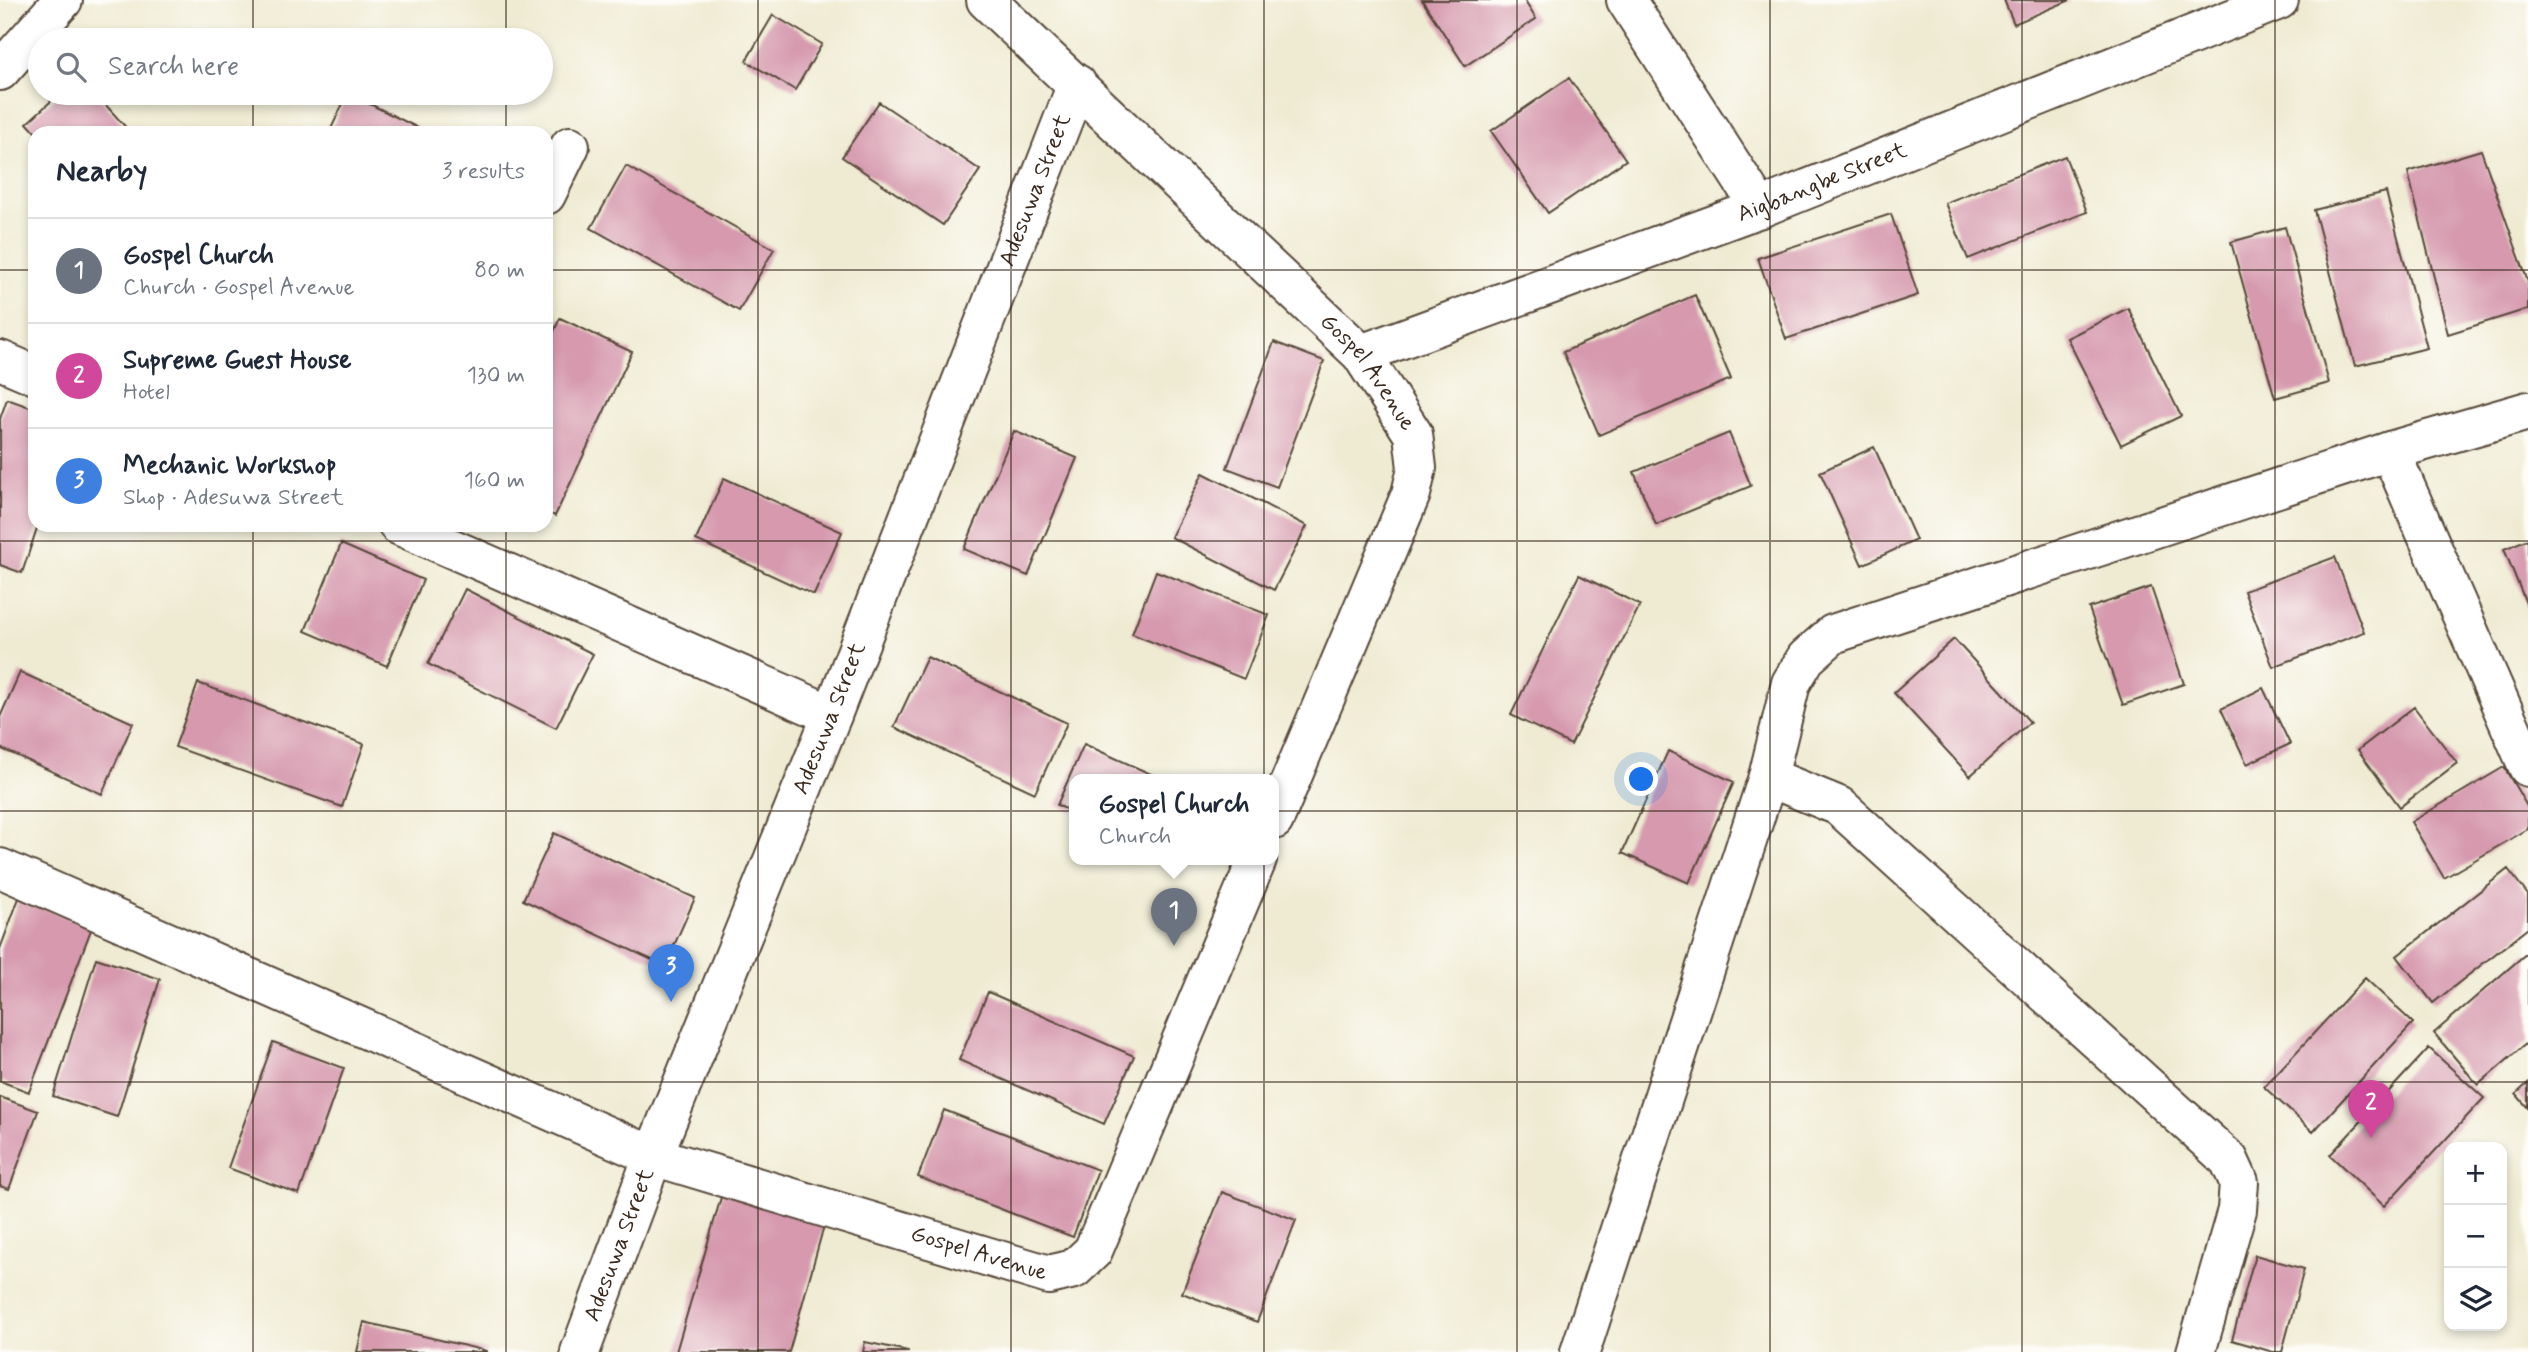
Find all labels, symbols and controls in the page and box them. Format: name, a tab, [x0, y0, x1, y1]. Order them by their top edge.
search box	[28, 28, 553, 105]
icon: search	[52, 48, 90, 86]
text: Search here	[108, 50, 239, 84]
street label: Adesuwa Street	[993, 109, 1079, 271]
street label: Aigbangbe Street	[1733, 135, 1912, 230]
text: Nearby	[56, 152, 147, 191]
text: 3 results	[442, 157, 525, 187]
text: Gospel Church	[123, 239, 274, 273]
text: 1	[74, 256, 84, 286]
text: 80 m	[474, 256, 525, 286]
text: Church · Gospel Avenue	[123, 273, 354, 303]
street label: Gospel Avenue	[1313, 307, 1422, 437]
text: Supreme Guest House	[123, 344, 352, 378]
text: 2	[73, 361, 85, 391]
text: 130 m	[467, 361, 525, 391]
text: Hotel	[123, 378, 170, 408]
text: Mechanic Workshop	[123, 449, 336, 483]
text: 3	[74, 466, 84, 496]
text: 160 m	[464, 466, 525, 496]
text: Shop · Adesuwa Street	[123, 483, 344, 513]
street label: Adesuwa Street	[786, 638, 874, 799]
your location	[1624, 762, 1658, 796]
popup	[1069, 774, 1279, 865]
text: Gospel Church	[1098, 788, 1250, 822]
text: Church	[1098, 822, 1171, 852]
pin: 1	[1151, 888, 1197, 946]
pin: 3	[648, 944, 694, 1002]
pin: 2	[2348, 1080, 2394, 1138]
map controls	[2444, 1142, 2507, 1331]
button: +	[2444, 1142, 2507, 1205]
street label: Adesuwa Street	[578, 1164, 662, 1326]
button: −	[2444, 1205, 2507, 1268]
street label: Gospel Avenue	[907, 1219, 1051, 1289]
button: layers	[2444, 1268, 2507, 1331]

